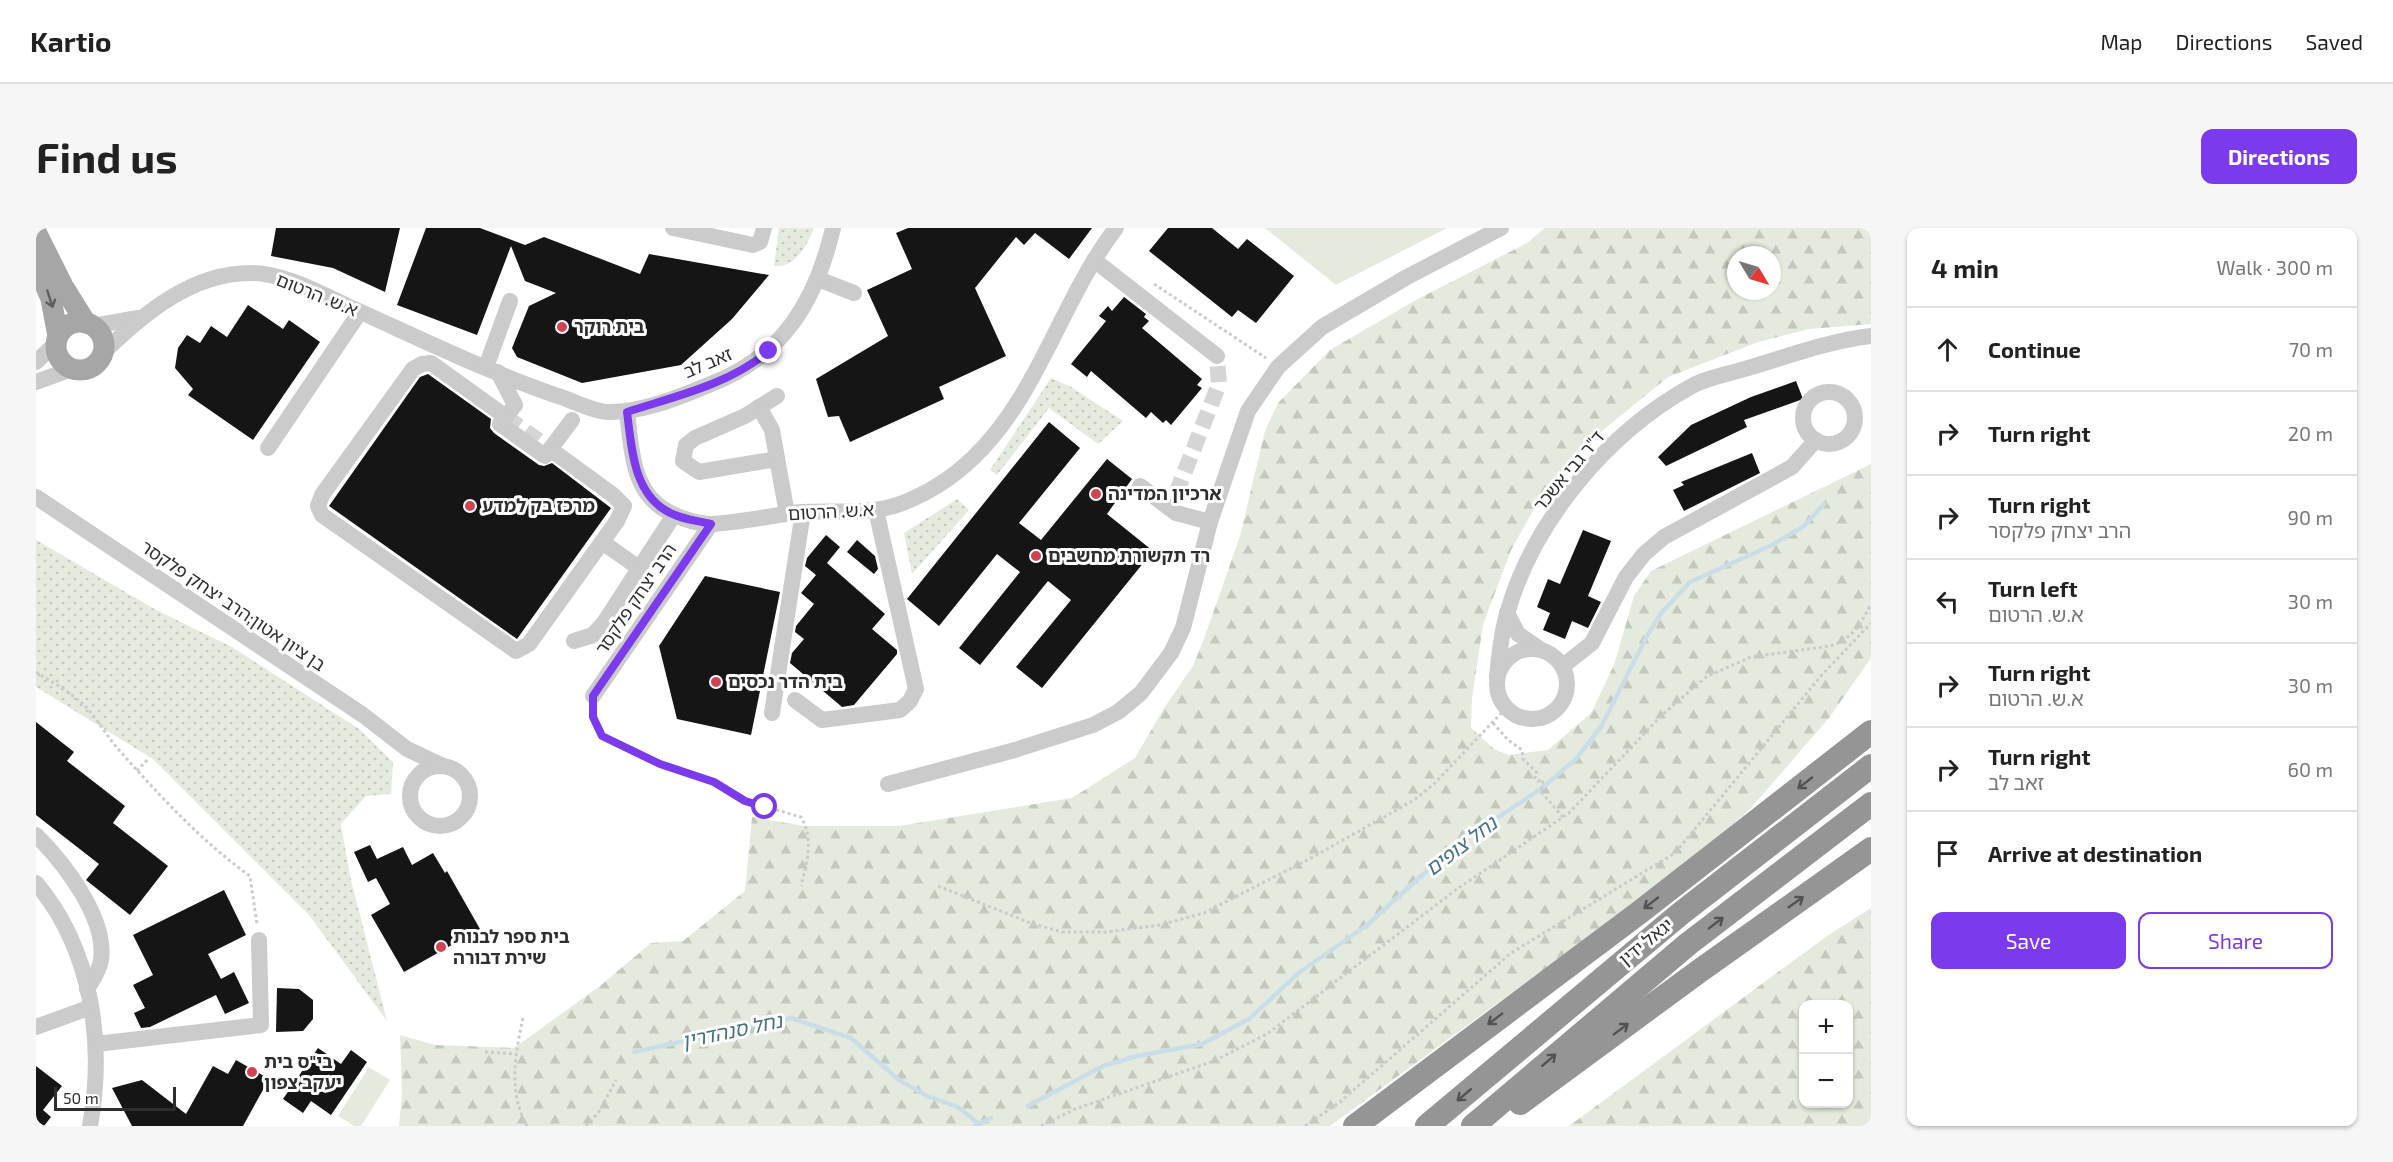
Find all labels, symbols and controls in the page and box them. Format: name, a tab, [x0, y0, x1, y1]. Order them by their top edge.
text: Kartio	[30, 24, 111, 58]
text: Map	[2100, 29, 2143, 54]
text: Directions	[2176, 29, 2272, 54]
text: Saved	[2305, 29, 2363, 54]
button: Directions	[2201, 129, 2357, 184]
text: Find us	[36, 131, 178, 181]
north arrow	[1727, 246, 1781, 300]
text: 4 min	[1931, 252, 1999, 283]
text: Walk · 300 m	[2217, 255, 2333, 279]
street label: א.ש. הרטום	[273, 268, 361, 320]
one-way arrow	[45, 289, 56, 308]
place label: בית רוקר	[574, 315, 645, 337]
marker: בית רוקר	[555, 320, 569, 334]
icon: ahead	[1931, 333, 1964, 366]
text: Continue	[1988, 336, 2081, 362]
route end	[755, 337, 781, 363]
text: 70 m	[2289, 337, 2333, 361]
street label: זאב לב	[680, 342, 735, 382]
icon: right	[1931, 417, 1964, 450]
text: Turn right	[1988, 420, 2090, 446]
text: 20 m	[2288, 421, 2333, 445]
street label: ד"ר גבי אשכר	[1528, 425, 1608, 515]
place label: ארכיון המדינה	[1108, 482, 1221, 504]
marker: ארכיון המדינה	[1089, 487, 1103, 501]
text: Turn right	[1988, 491, 2090, 517]
place label: מרכז בק למדע	[482, 494, 595, 516]
street label: א.ש. הרטום	[787, 498, 875, 524]
marker: מרכז בק למדע	[463, 499, 477, 513]
icon: right	[1931, 501, 1964, 534]
text: 90 m	[2288, 505, 2333, 529]
text: הרב יצחק פלקסר	[1988, 518, 2131, 542]
street label: בן ציון אטון;הרב יצחק פלקסר	[137, 535, 330, 675]
street label: הרב יצחק פלקסר	[590, 539, 680, 658]
place label: רד תקשורת מחשבים	[1048, 544, 1210, 566]
marker: רד תקשורת מחשבים	[1029, 549, 1043, 563]
text: Turn left	[1988, 575, 2077, 601]
icon: left	[1931, 585, 1964, 618]
text: 30 m	[2288, 589, 2333, 613]
text: א.ש. הרטום	[1988, 602, 2084, 626]
text: Turn right	[1988, 659, 2090, 685]
icon: right	[1931, 669, 1964, 702]
place label: בית הדר נכסים	[728, 670, 843, 692]
text: 30 m	[2288, 673, 2333, 697]
marker: בית הדר נכסים	[709, 675, 723, 689]
text: א.ש. הרטום	[1988, 686, 2084, 710]
text: Turn right	[1988, 743, 2090, 769]
icon: right	[1931, 753, 1964, 786]
text: 60 m	[2288, 757, 2333, 781]
text: זאב לב	[1988, 770, 2044, 794]
one-way arrow	[1798, 777, 1814, 790]
route start	[751, 793, 777, 819]
water label: נחל צופים	[1420, 810, 1502, 880]
icon: arrive	[1931, 837, 1964, 870]
text: Arrive at destination	[1988, 840, 2202, 866]
one-way arrow	[1787, 896, 1803, 908]
one-way arrow	[1644, 897, 1660, 910]
button: Save	[1931, 912, 2126, 969]
button: Share	[2138, 912, 2333, 969]
street label: יגאל ידין	[1614, 913, 1677, 970]
one-way arrow	[1707, 917, 1723, 929]
place label: בית ספר לבנות שירת דבורה	[453, 925, 570, 968]
marker: בית ספר לבנות שירת דבורה	[434, 940, 448, 954]
map controls	[1799, 1000, 1853, 1108]
button: +	[1799, 1000, 1853, 1054]
water label: נחל סנהדרין	[680, 1007, 785, 1052]
one-way arrow	[1487, 1013, 1503, 1026]
one-way arrow	[1612, 1023, 1628, 1035]
place label: בי"ס בית יעקב צפון	[264, 1050, 342, 1093]
one-way arrow	[1541, 1053, 1556, 1067]
button: −	[1799, 1054, 1853, 1108]
marker: בי"ס בית יעקב צפון	[245, 1065, 259, 1079]
scale bar	[54, 1084, 176, 1112]
text: 50 m	[63, 1088, 99, 1107]
one-way arrow	[1457, 1088, 1472, 1102]

